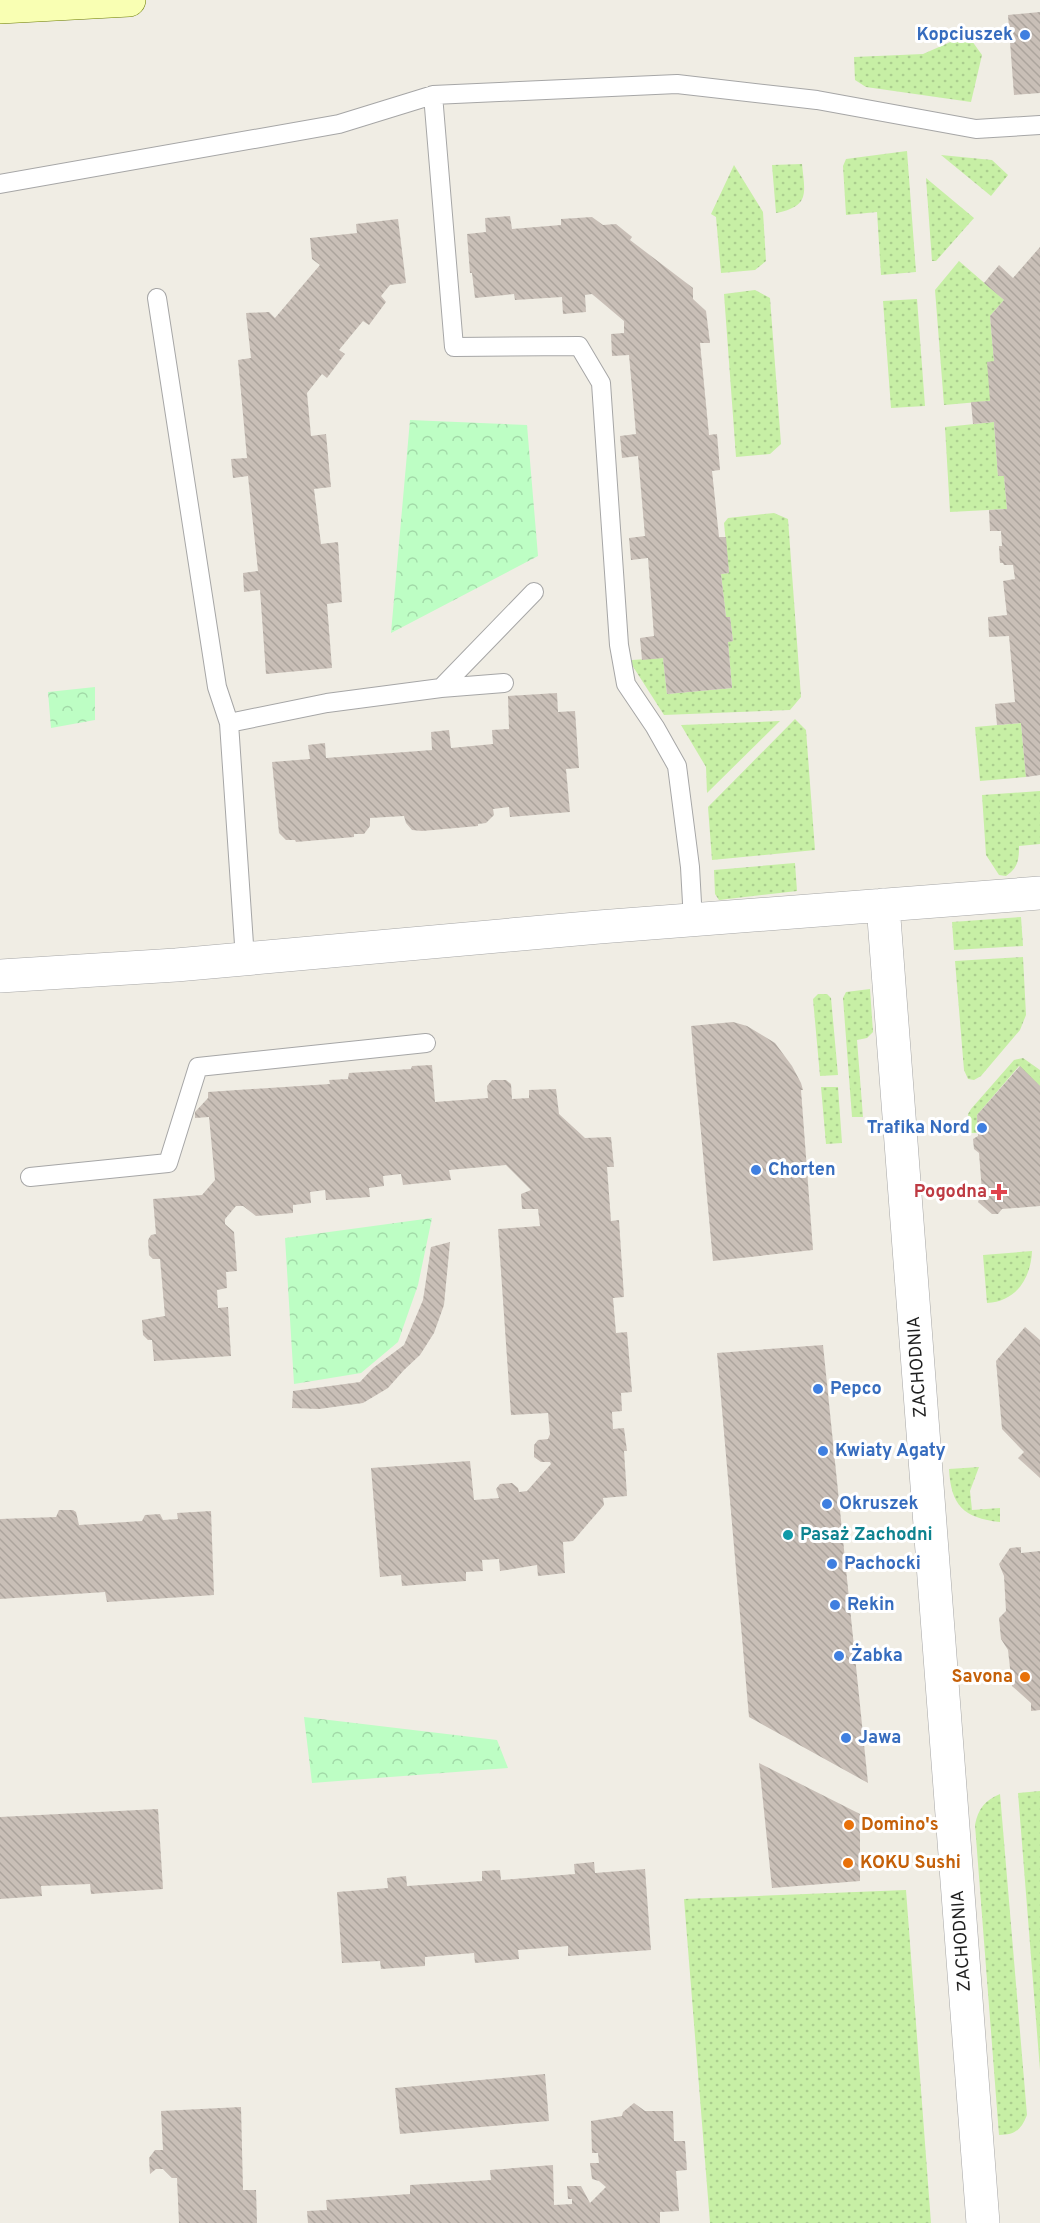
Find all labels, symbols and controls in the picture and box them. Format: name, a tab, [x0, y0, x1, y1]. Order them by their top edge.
place label: Kopciuszek	[917, 24, 1013, 47]
marker: Kopciuszek	[1018, 28, 1032, 42]
place label: Trafika Nord	[867, 1117, 970, 1140]
marker: Trafika Nord	[975, 1121, 989, 1135]
place label: Chorten	[768, 1159, 836, 1182]
marker: Chorten	[749, 1163, 763, 1177]
place label: Pogodna	[914, 1181, 987, 1204]
marker: Pogodna	[992, 1185, 1006, 1199]
street label: ZACHODNIA	[903, 1315, 933, 1419]
place label: Pepco	[830, 1378, 882, 1401]
marker: Pepco	[811, 1382, 825, 1396]
place label: Kwiaty Agaty	[835, 1440, 946, 1463]
marker: Kwiaty Agaty	[816, 1444, 830, 1458]
place label: Okruszek	[839, 1493, 919, 1516]
marker: Okruszek	[820, 1497, 834, 1511]
place label: Pasaż Zachodni	[800, 1524, 933, 1547]
marker: Pasaż Zachodni	[781, 1528, 795, 1542]
place label: Pachocki	[844, 1553, 921, 1576]
marker: Pachocki	[825, 1557, 839, 1571]
place label: Rekin	[847, 1594, 895, 1617]
marker: Rekin	[828, 1598, 842, 1612]
place label: Żabka	[851, 1643, 903, 1668]
marker: Żabka	[832, 1649, 846, 1663]
place label: Savona	[952, 1666, 1013, 1689]
marker: Savona	[1018, 1670, 1032, 1684]
place label: Jawa	[858, 1727, 901, 1750]
marker: Jawa	[839, 1731, 853, 1745]
place label: Domino's	[861, 1814, 939, 1837]
marker: Domino's	[842, 1818, 856, 1832]
place label: KOKU Sushi	[860, 1852, 961, 1875]
marker: KOKU Sushi	[841, 1856, 855, 1870]
street label: ZACHODNIA	[947, 1889, 977, 1993]

